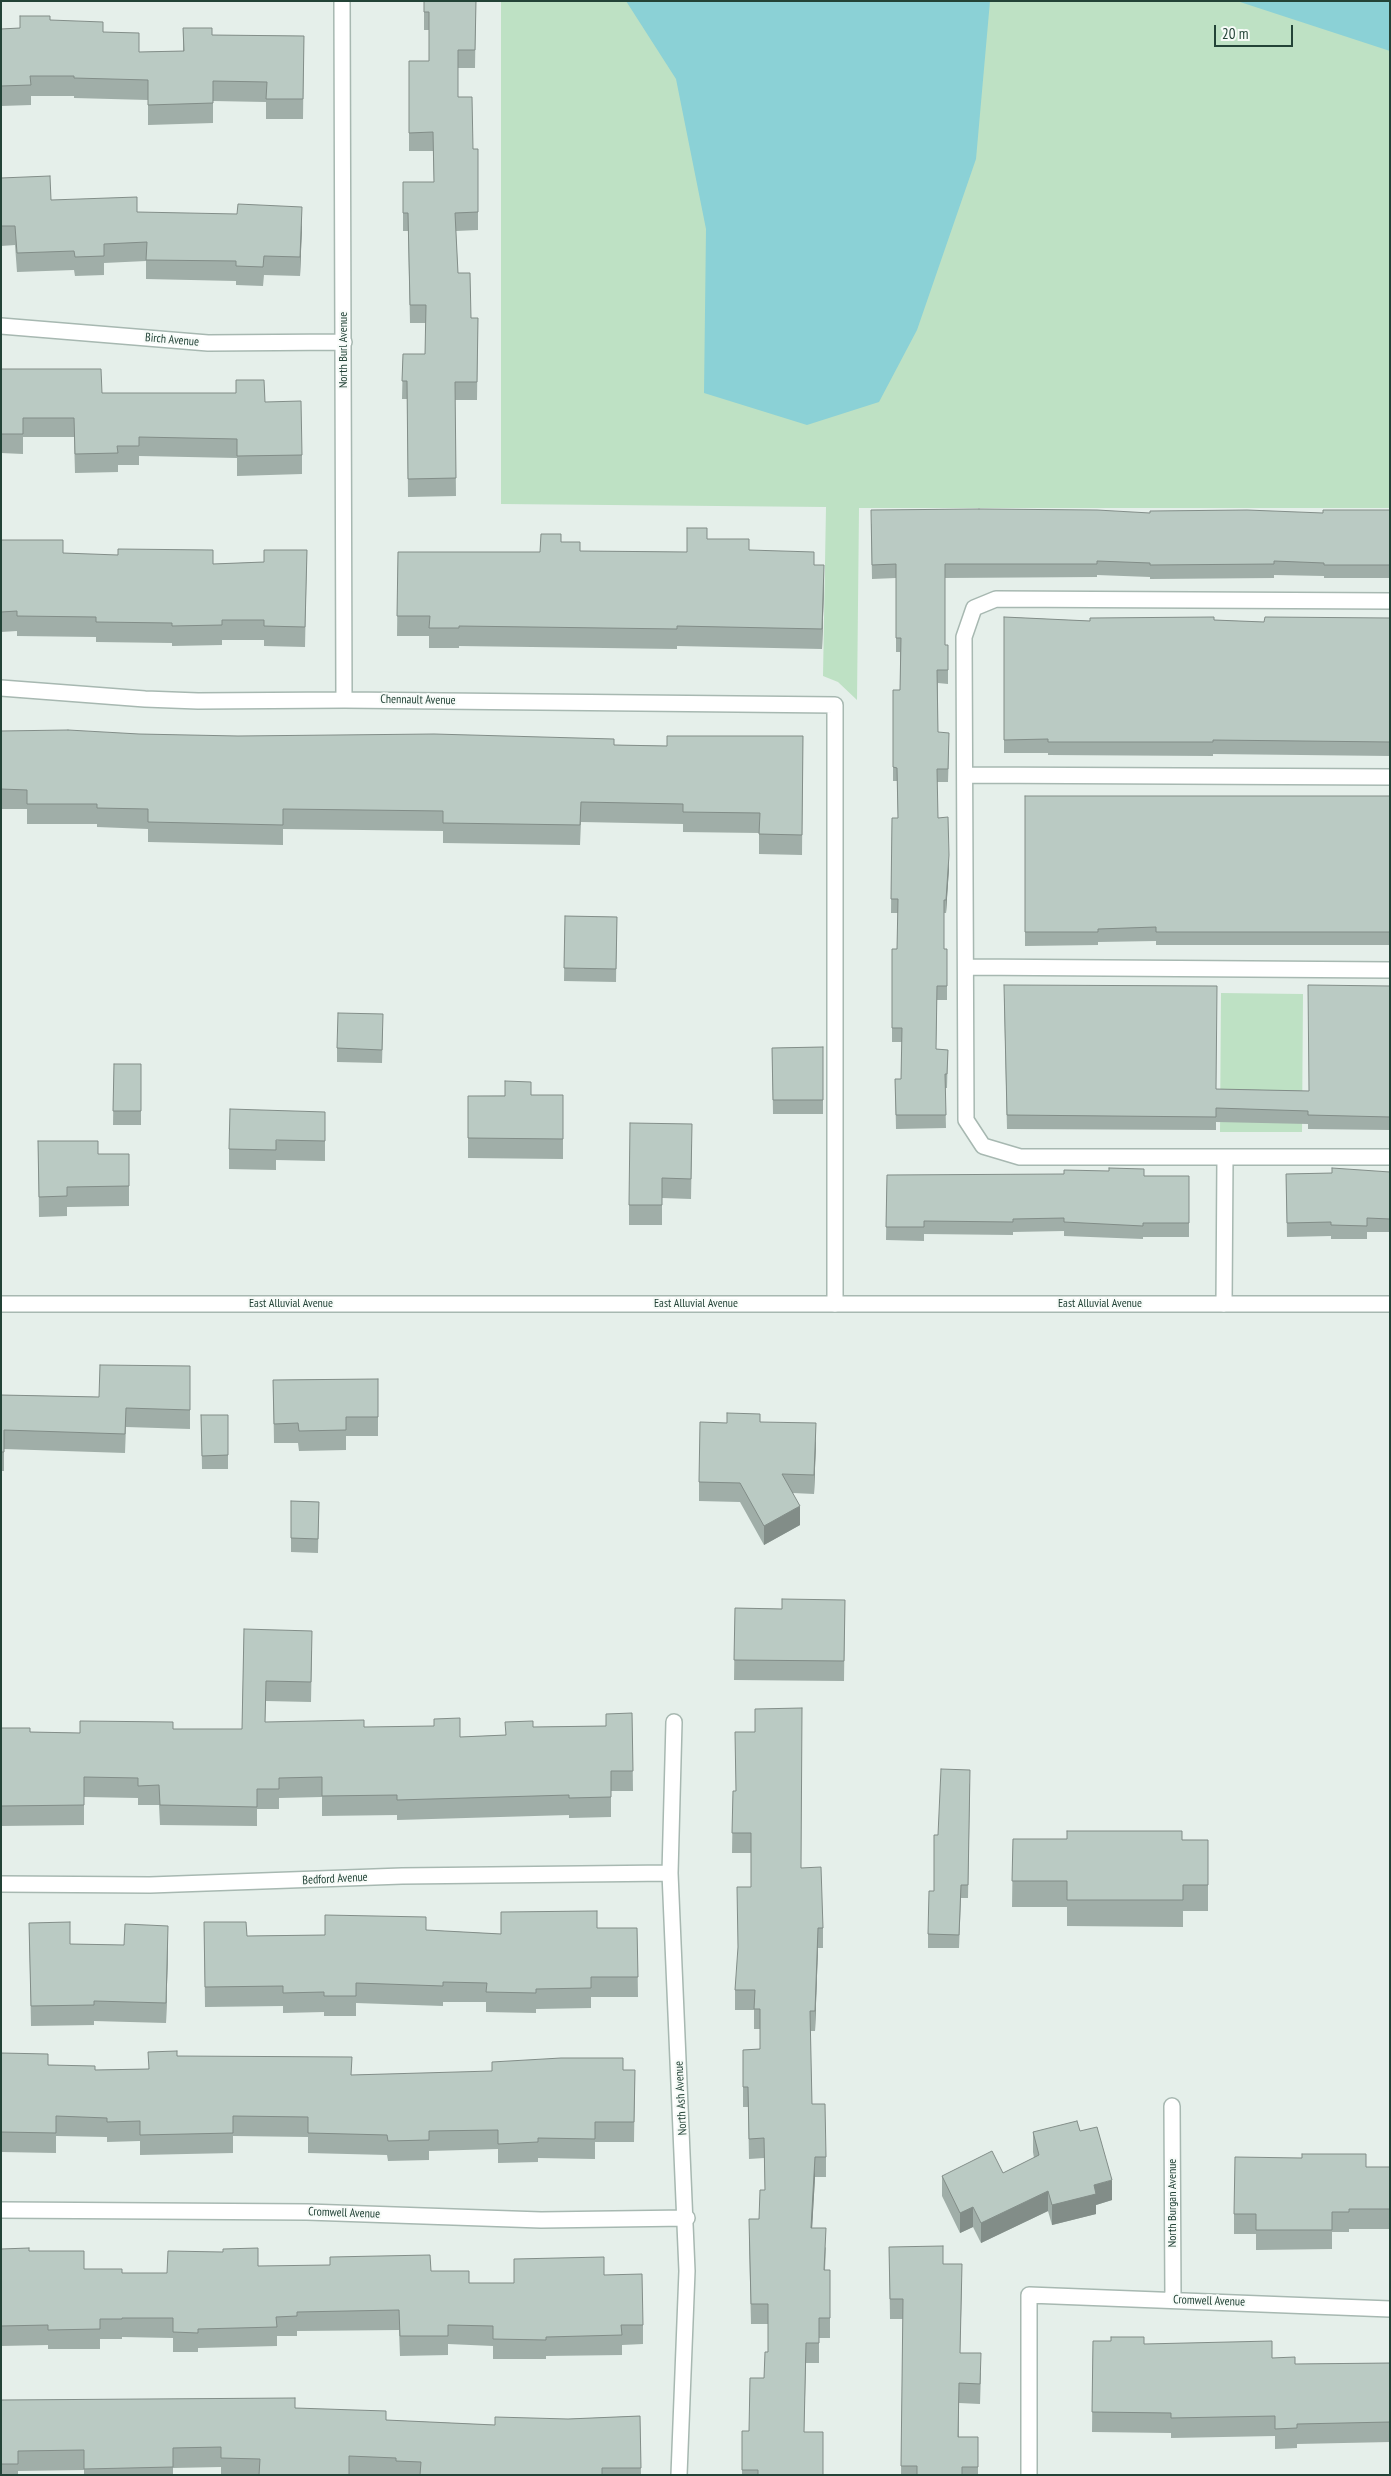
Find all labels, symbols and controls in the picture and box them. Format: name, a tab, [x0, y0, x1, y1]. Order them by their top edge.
scale bar	[1216, 15, 1295, 47]
text: 20 m	[1222, 24, 1248, 43]
street label: North Burl Avenue	[337, 312, 351, 388]
street label: Birch Avenue	[144, 330, 200, 350]
street label: Chennault Avenue	[380, 692, 456, 708]
street label: East Alluvial Avenue	[249, 1297, 333, 1311]
street label: East Alluvial Avenue	[654, 1297, 738, 1311]
street label: East Alluvial Avenue	[1058, 1297, 1142, 1311]
street label: Bedford Avenue	[302, 1870, 368, 1888]
street label: North Ash Avenue	[672, 2061, 690, 2135]
street label: North Burgan Avenue	[1166, 2159, 1180, 2247]
street label: Cromwell Avenue	[308, 2205, 380, 2221]
street label: Cromwell Avenue	[1173, 2293, 1245, 2309]

